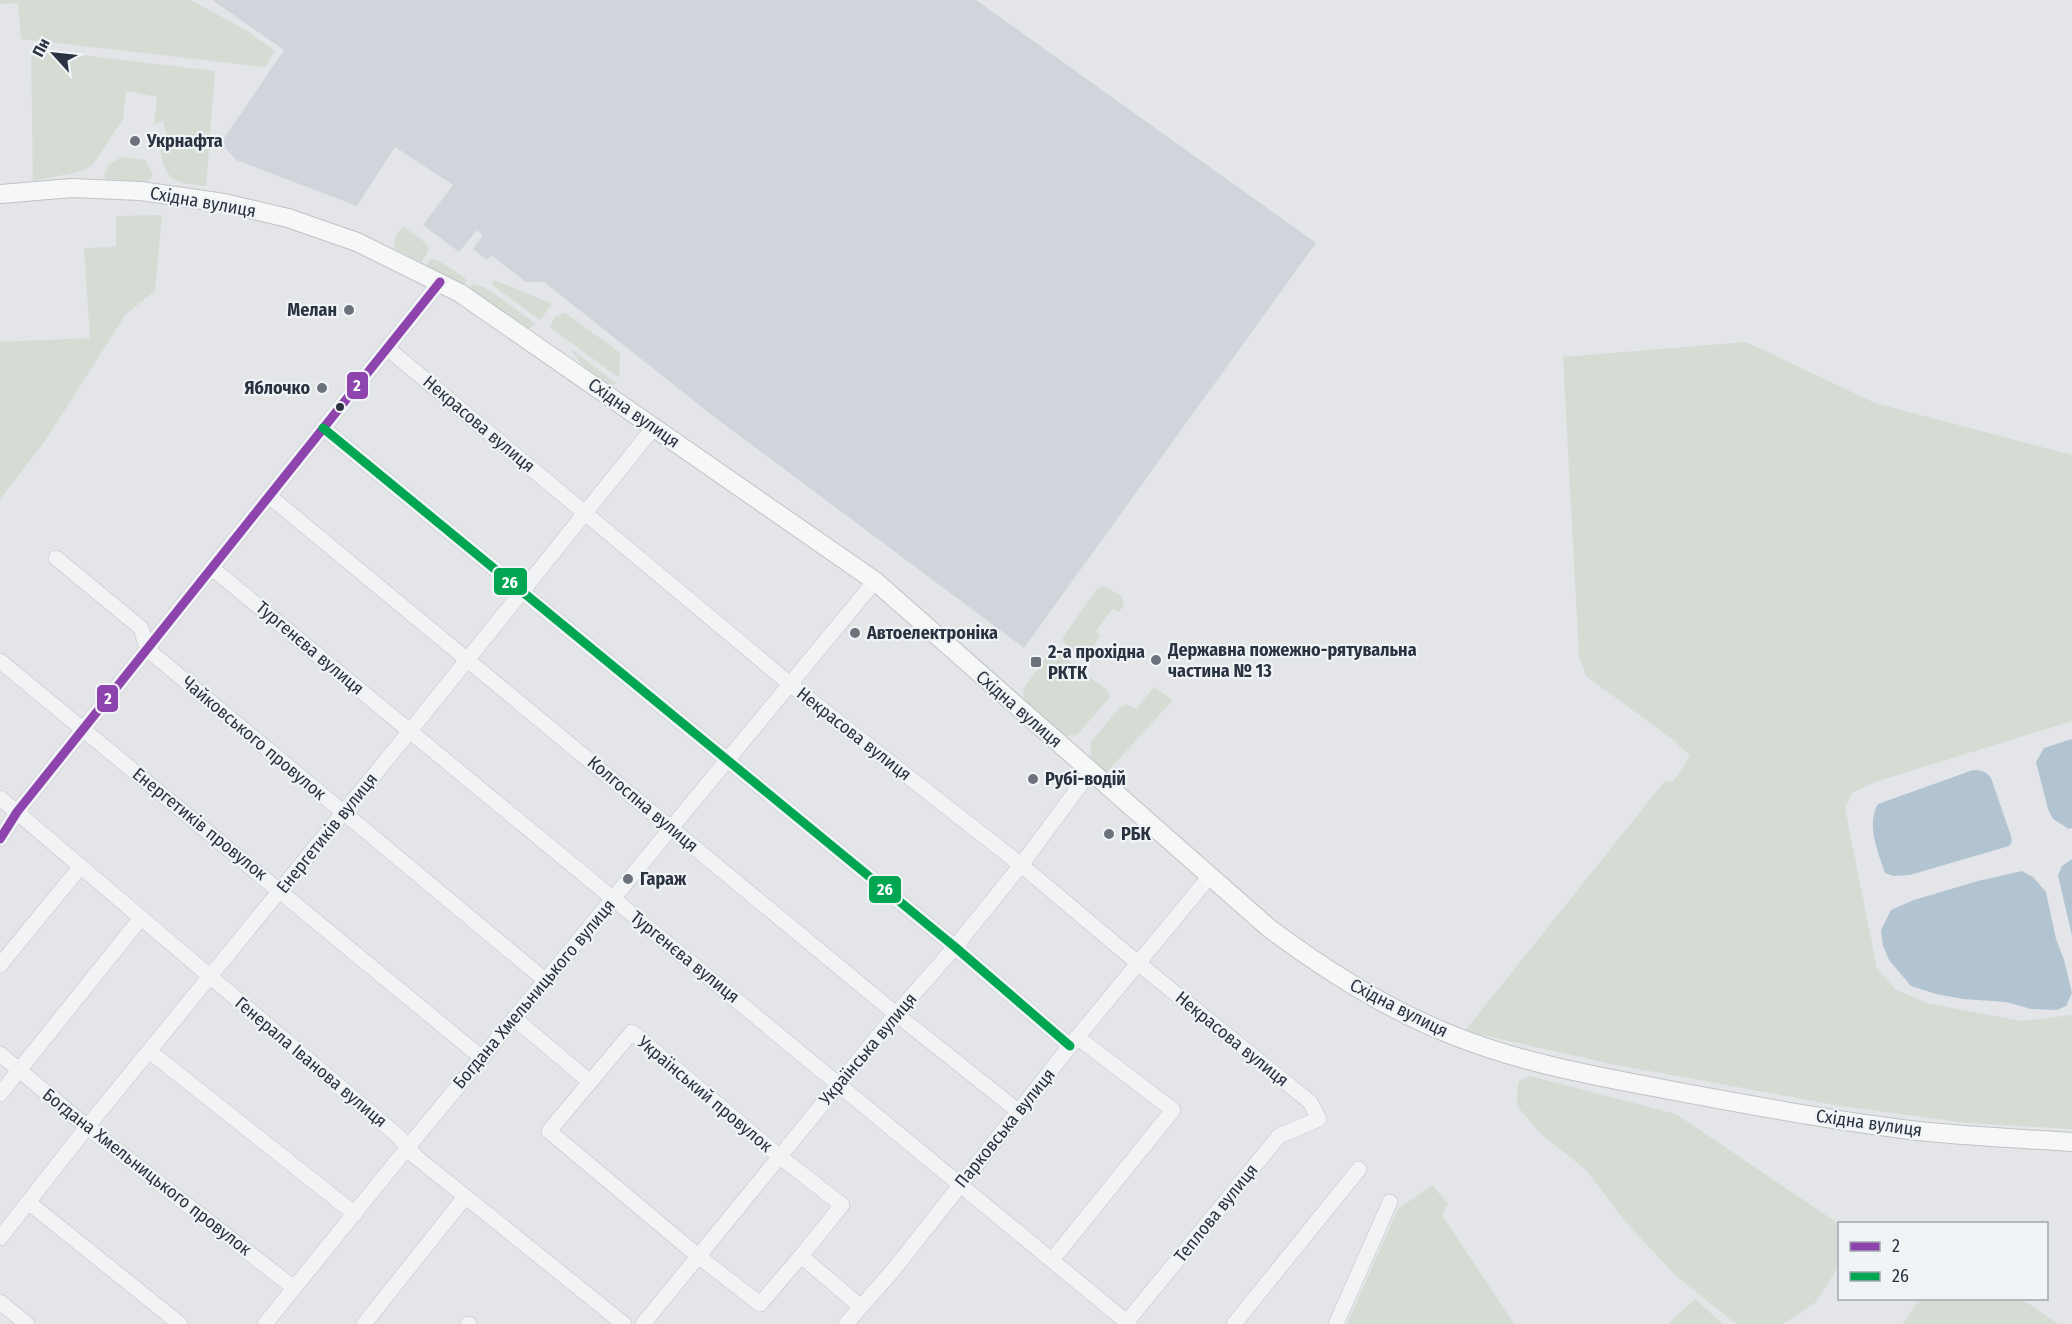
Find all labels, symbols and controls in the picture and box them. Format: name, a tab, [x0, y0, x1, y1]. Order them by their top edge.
north arrow	[24, 24, 84, 84]
text: Пн	[29, 35, 54, 60]
place label: Укрнафта	[146, 130, 223, 152]
marker: Укрнафта	[128, 134, 142, 148]
street label: Східна вулиця	[148, 182, 258, 222]
place label: Мелан	[287, 299, 337, 321]
marker: Мелан	[342, 303, 356, 317]
line badge: 2	[346, 371, 369, 400]
street label: Некрасова вулиця	[419, 371, 539, 477]
street label: Східна вулиця	[584, 373, 684, 453]
text: 2	[352, 376, 361, 395]
place label: Яблочко	[244, 377, 310, 399]
marker: Яблочко	[315, 381, 329, 395]
unlabelled marker	[334, 401, 346, 413]
line badge: 26	[493, 567, 528, 596]
text: 26	[501, 573, 518, 592]
street label: Тургенєва вулиця	[252, 597, 368, 699]
place label: Автоелектроніка	[866, 622, 998, 644]
marker: Автоелектроніка	[848, 626, 862, 640]
place label: Державна пожежно-рятувальна частина № 13	[1167, 639, 1417, 682]
place label: 2-а прохідна РКТК	[1047, 641, 1145, 684]
marker: Державна пожежно-рятувальна частина № 13	[1149, 653, 1163, 667]
marker: 2-а прохідна РКТК	[1029, 655, 1043, 669]
street label: Східна вулиця	[971, 666, 1067, 752]
street label: Чайковського провулок	[177, 671, 331, 805]
street label: Некрасова вулиця	[792, 682, 916, 786]
line badge: 2	[96, 684, 119, 713]
text: 2	[103, 689, 112, 708]
street label: Колгоспна вулиця	[583, 751, 703, 857]
street label: Енергетиків провулок	[128, 763, 272, 885]
street label: Енергетиків вулиця	[272, 768, 382, 898]
place label: Рубі-водій	[1045, 768, 1126, 790]
marker: Рубі-водій	[1026, 772, 1040, 786]
place label: РБК	[1121, 823, 1152, 845]
marker: РБК	[1102, 827, 1116, 841]
place label: Гараж	[640, 868, 687, 890]
marker: Гараж	[621, 872, 635, 886]
line badge: 26	[868, 875, 902, 904]
text: 26	[876, 880, 893, 899]
street label: Богдана Хмельницького вулиця	[448, 895, 620, 1093]
street label: Тургенєва вулиця	[626, 906, 744, 1008]
street label: Східна вулиця	[1346, 974, 1452, 1042]
street label: Некрасова вулиця	[1171, 987, 1293, 1091]
street label: Українська вулиця	[814, 988, 922, 1111]
street label: Генерала Іванова вулиця	[230, 992, 392, 1132]
street label: Український провулок	[632, 1030, 777, 1157]
street label: Парковська вулиця	[950, 1064, 1060, 1192]
street label: Богдана Хмельницького провулок	[38, 1084, 256, 1261]
street label: Східна вулиця	[1814, 1105, 1924, 1141]
street label: Теплова вулиця	[1170, 1159, 1262, 1267]
legend	[1838, 1222, 2048, 1300]
text: 2	[1892, 1235, 1900, 1257]
text: 26	[1892, 1265, 1909, 1287]

